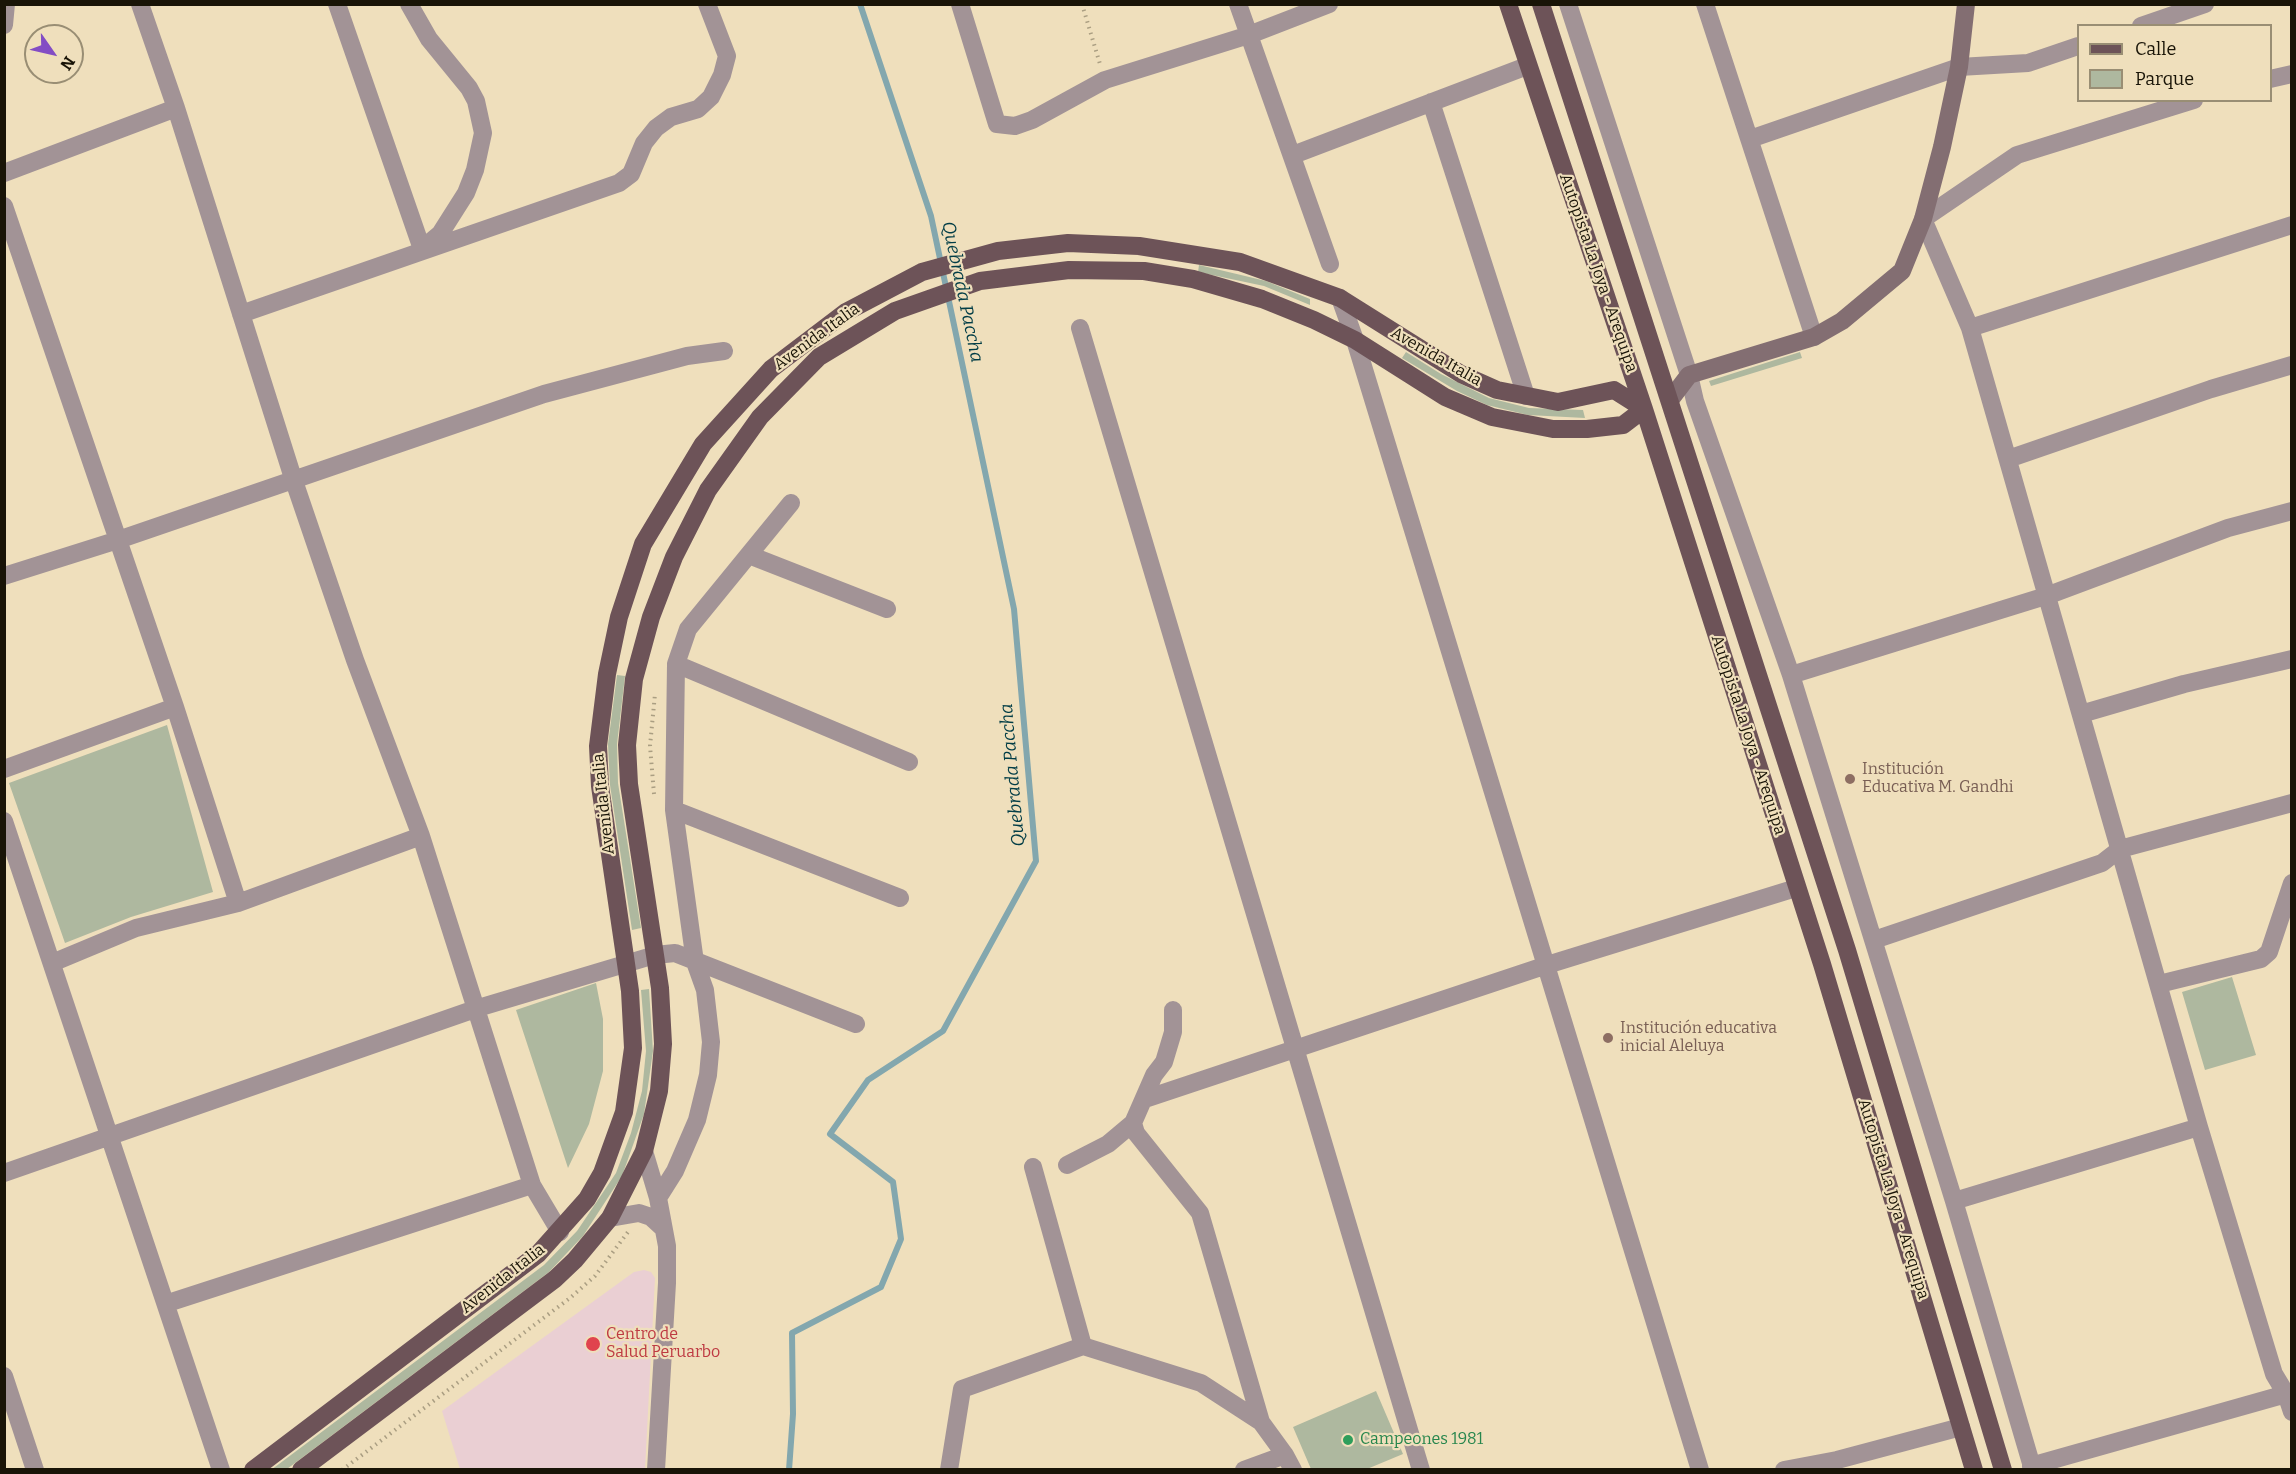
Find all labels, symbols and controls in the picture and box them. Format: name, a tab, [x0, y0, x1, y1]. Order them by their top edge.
north arrow	[24, 24, 84, 84]
legend	[2077, 24, 2272, 102]
text: Calle	[2135, 38, 2176, 60]
text: N	[56, 53, 79, 74]
text: Parque	[2135, 68, 2194, 90]
street label: Autopista La Joya - Arequipa	[1555, 171, 1641, 375]
water label: Quebrada Paccha	[937, 219, 987, 365]
street label: Avenida Italia	[770, 299, 864, 375]
street label: Avenida Italia	[1387, 323, 1485, 391]
street label: Autopista La Joya - Arequipa	[1707, 633, 1789, 837]
water label: Quebrada Paccha	[996, 703, 1030, 847]
street label: Avenida Italia	[589, 753, 619, 855]
place label: Institución Educativa M. Gandhi	[1862, 760, 2014, 798]
marker: Institución Educativa M. Gandhi	[1843, 772, 1857, 786]
place label: Institución educativa inicial Aleluya	[1620, 1019, 1777, 1057]
marker: Institución educativa inicial Aleluya	[1601, 1031, 1615, 1045]
street label: Autopista La Joya - Arequipa	[1853, 1096, 1933, 1302]
street label: Avenida Italia	[457, 1240, 549, 1318]
place label: Centro de Salud Peruarbo	[606, 1325, 720, 1363]
marker: Centro de Salud Peruarbo	[584, 1335, 602, 1353]
place label: Campeones 1981	[1360, 1430, 1483, 1450]
marker: Campeones 1981	[1341, 1433, 1355, 1447]

